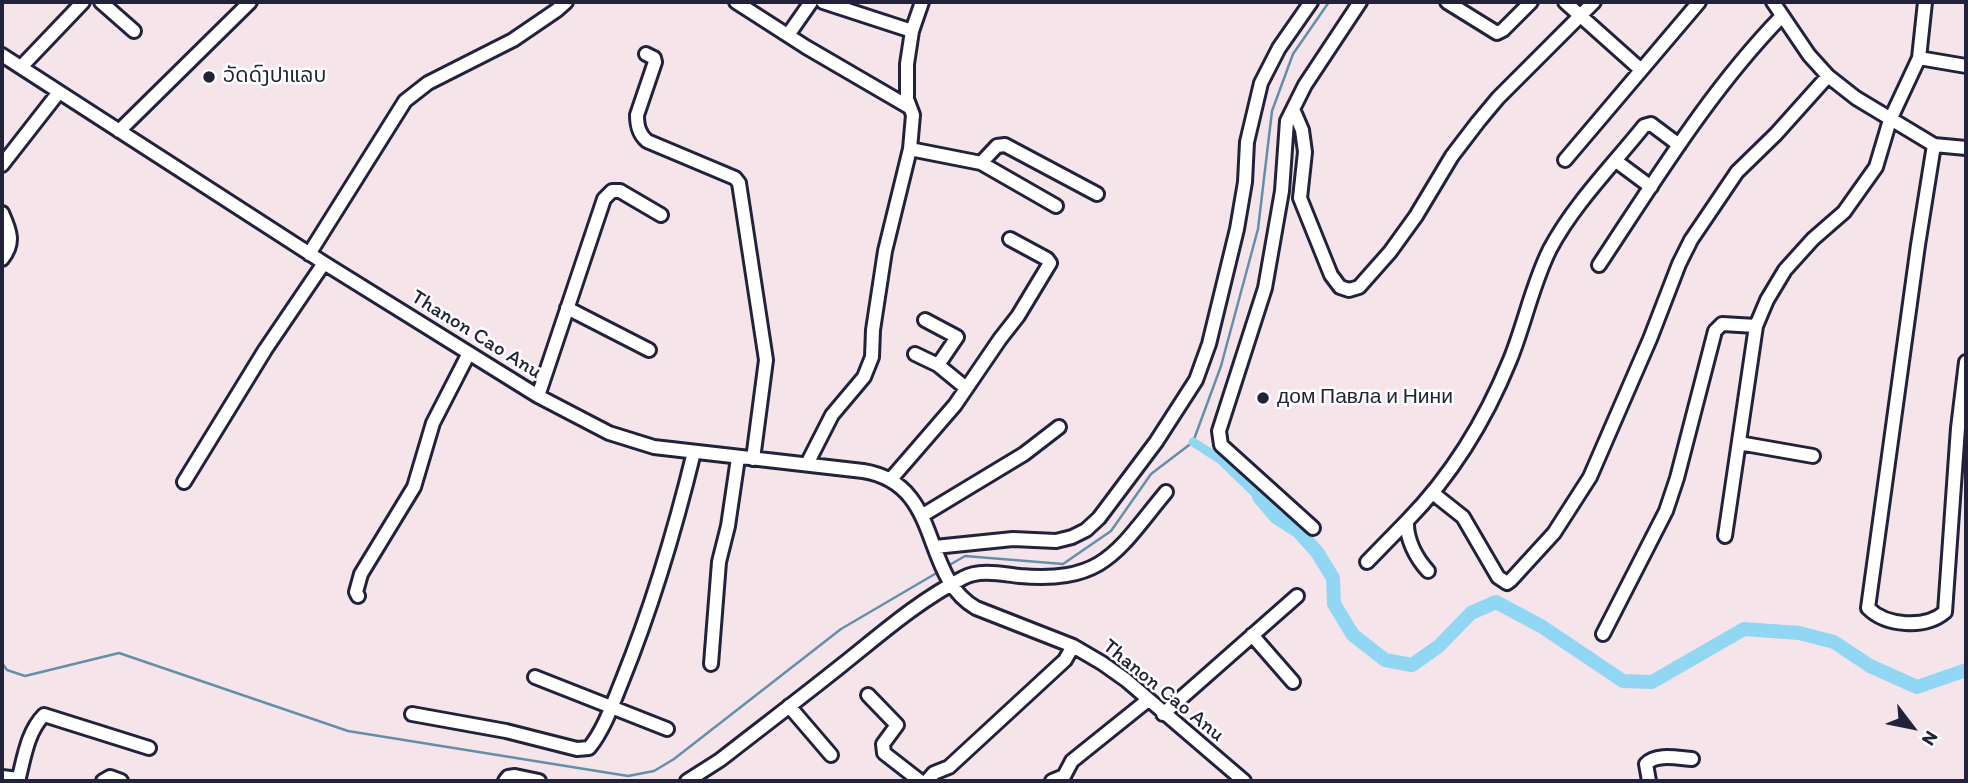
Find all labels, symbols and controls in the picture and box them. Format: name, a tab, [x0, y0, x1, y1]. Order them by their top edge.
place label: ວັດດົງປາແລບ	[223, 64, 326, 90]
marker: ວັດດົງປາແລບ	[201, 69, 217, 85]
street label: Thanon Cao Anu	[406, 285, 546, 385]
place label: дом Павла и Нини	[1277, 385, 1453, 411]
marker: дом Павла и Нини	[1255, 390, 1271, 406]
street label: Thanon Cao Anu	[1097, 634, 1229, 748]
north arrow	[1877, 692, 1947, 762]
text: N	[1917, 727, 1943, 750]

